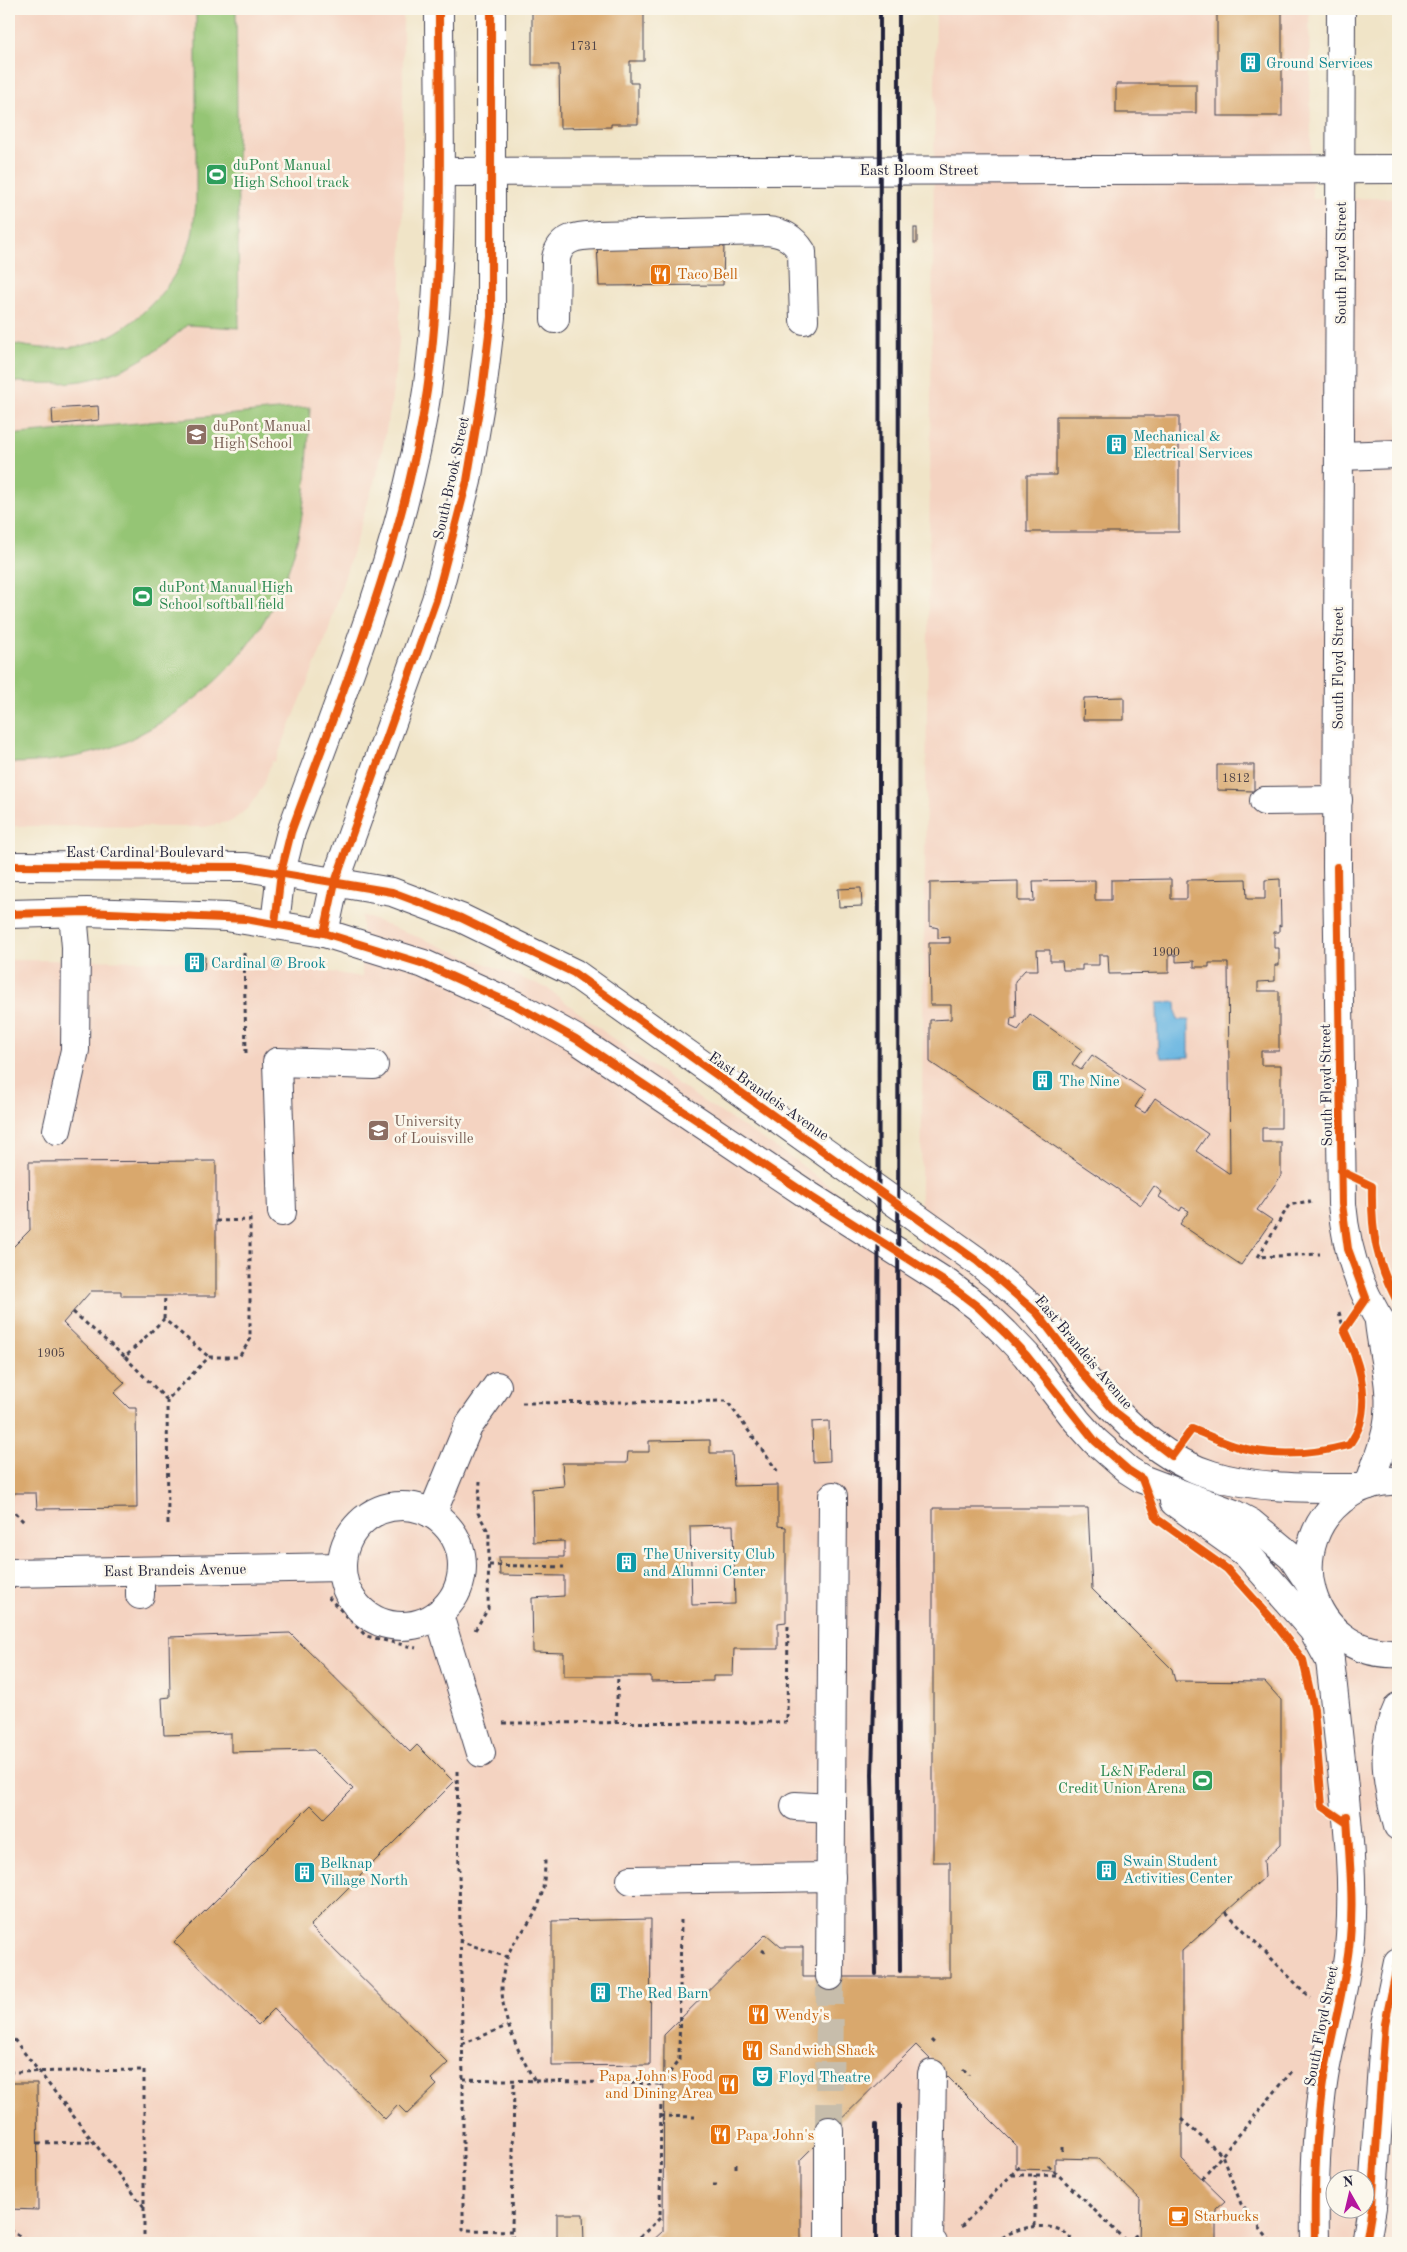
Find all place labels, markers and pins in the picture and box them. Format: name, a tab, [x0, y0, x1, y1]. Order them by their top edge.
building icon: Ground Services	[1238, 51, 1262, 75]
place label: Ground Services	[1266, 57, 1373, 72]
place label: duPont Manual High School track	[233, 159, 350, 191]
sports icon: duPont Manual High School track	[205, 162, 229, 186]
restaurant icon: Taco Bell	[649, 262, 673, 286]
place label: Taco Bell	[677, 268, 738, 283]
place label: duPont Manual High School	[213, 420, 311, 452]
school or university icon: duPont Manual High School	[185, 423, 209, 447]
place label: Mechanical & Electrical Services	[1133, 430, 1253, 462]
building icon: Mechanical & Electrical Services	[1105, 433, 1129, 457]
place label: duPont Manual High School softball field	[159, 581, 293, 613]
sports icon: duPont Manual High School softball field	[131, 584, 155, 608]
building icon: Cardinal @ Brook	[183, 951, 207, 975]
place label: Cardinal @ Brook	[211, 957, 326, 972]
building icon: The Nine	[1031, 1069, 1055, 1093]
place label: The Nine	[1059, 1075, 1120, 1090]
place label: University of Louisville	[394, 1115, 474, 1147]
school or university icon: University of Louisville	[366, 1118, 390, 1142]
place label: The University Club and Alumni Center	[643, 1548, 775, 1580]
building icon: The University Club and Alumni Center	[615, 1551, 639, 1575]
place label: L&N Federal Credit Union Arena	[1058, 1765, 1187, 1797]
sports icon: L&N Federal Credit Union Arena	[1190, 1768, 1214, 1792]
place label: Swain Student Activities Center	[1123, 1855, 1233, 1887]
place label: Belknap Village North	[320, 1857, 408, 1889]
building icon: Swain Student Activities Center	[1095, 1858, 1119, 1882]
building icon: Belknap Village North	[292, 1860, 316, 1884]
building icon: The Red Barn	[589, 1981, 613, 2005]
place label: The Red Barn	[617, 1987, 709, 2002]
restaurant icon: Wendy's	[746, 2003, 770, 2027]
place label: Wendy's	[774, 2009, 829, 2024]
restaurant icon: Sandwich Shack	[741, 2038, 765, 2062]
place label: Sandwich Shack	[769, 2044, 876, 2059]
theatre icon: Floyd Theatre	[750, 2065, 774, 2089]
place label: Papa John's Food and Dining Area	[599, 2070, 714, 2102]
place label: Floyd Theatre	[778, 2071, 870, 2086]
restaurant icon: Papa John's Food and Dining Area	[717, 2073, 741, 2097]
restaurant icon: Papa John's	[708, 2123, 732, 2147]
place label: Papa John's	[736, 2129, 814, 2144]
cafe icon: Starbucks	[1166, 2204, 1190, 2228]
place label: Starbucks	[1194, 2210, 1259, 2225]

